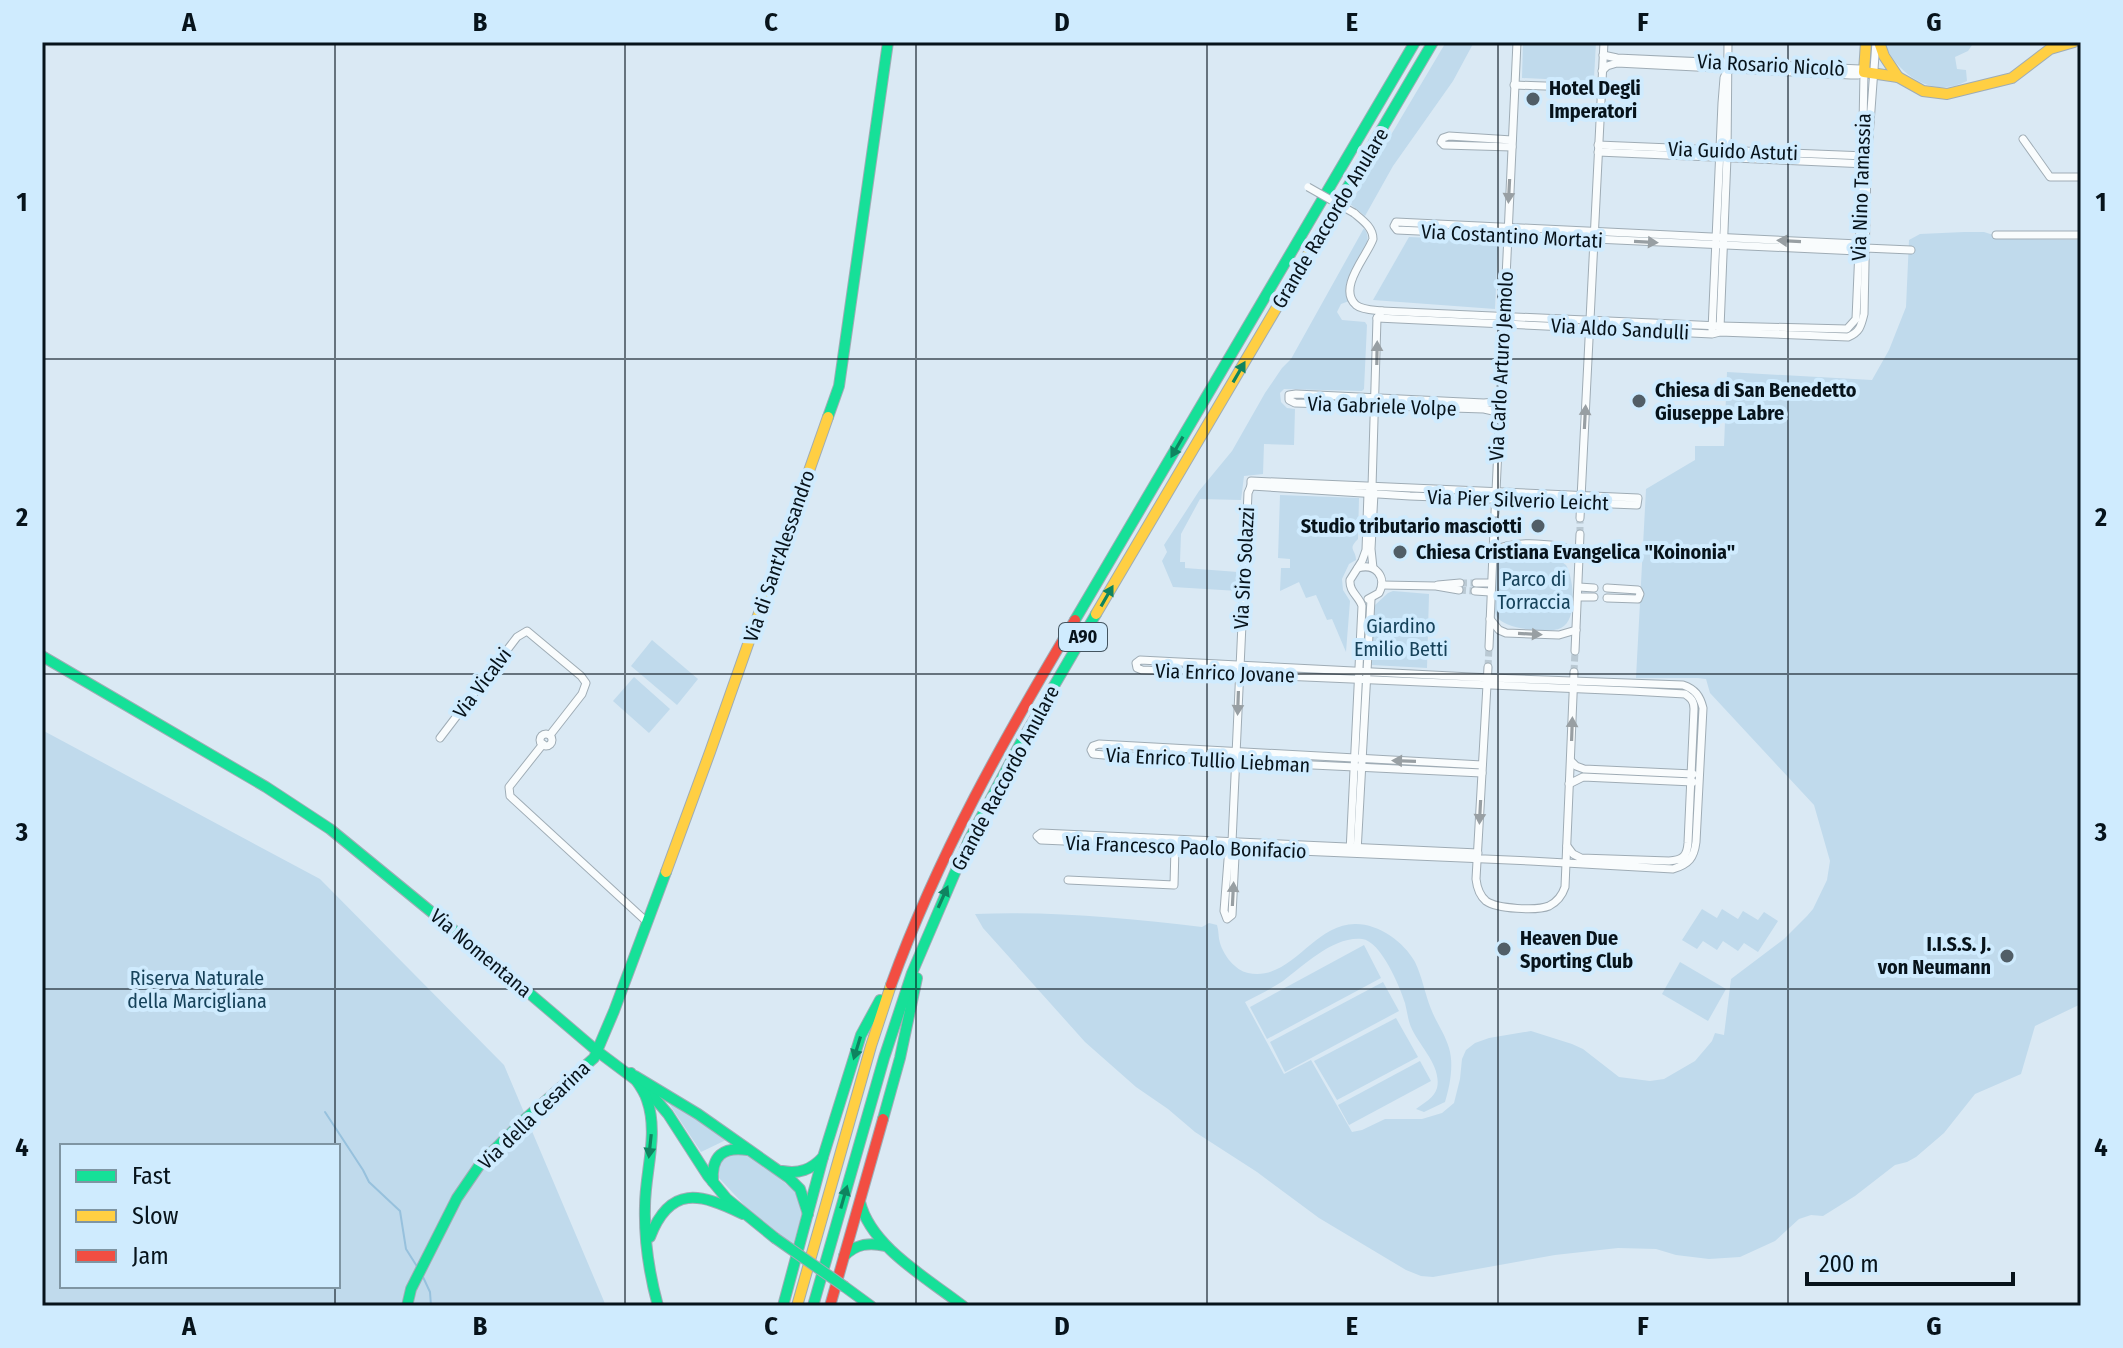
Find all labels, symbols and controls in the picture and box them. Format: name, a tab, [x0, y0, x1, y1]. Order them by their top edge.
text: A	[181, 7, 197, 38]
text: B	[473, 7, 488, 38]
text: C	[764, 7, 778, 38]
text: D	[1054, 7, 1070, 38]
text: E	[1346, 7, 1358, 38]
text: F	[1637, 7, 1649, 38]
text: G	[1926, 7, 1942, 38]
street label: Via Rosario Nicolò	[1697, 49, 1845, 81]
place label: Hotel Degli Imperatori	[1549, 76, 1641, 123]
marker: Hotel Degli Imperatori	[1524, 90, 1542, 108]
street label: Via Nino Tamassia	[1846, 113, 1876, 261]
street label: Grande Raccordo Anulare	[1267, 124, 1393, 312]
street label: Via Guido Astuti	[1667, 137, 1799, 165]
one-way arrow	[1503, 179, 1516, 204]
text: 1	[17, 187, 28, 218]
text: 1	[2096, 187, 2107, 218]
street label: Via Costantino Mortati	[1420, 219, 1604, 253]
one-way arrow	[1776, 234, 1801, 247]
one-way arrow	[1634, 235, 1659, 248]
street label: Via Carlo Arturo Jemolo	[1484, 271, 1518, 461]
street label: Via Aldo Sandulli	[1550, 313, 1690, 345]
one-way arrow	[1371, 340, 1383, 365]
one-way arrow	[1232, 360, 1246, 383]
place label: Chiesa di San Benedetto Giuseppe Labre	[1655, 378, 1857, 425]
street label: Via Gabriele Volpe	[1307, 391, 1457, 421]
marker: Chiesa di San Benedetto Giuseppe Labre	[1630, 392, 1648, 410]
one-way arrow	[1579, 404, 1592, 429]
one-way arrow	[1170, 436, 1184, 458]
street label: Via di Sant'Alessandro	[738, 467, 820, 645]
street label: Via Pier Silverio Leicht	[1427, 485, 1610, 515]
text: 2	[15, 502, 28, 533]
text: 2	[2094, 502, 2107, 533]
street label: Via Siro Solazzi	[1229, 506, 1259, 630]
place label: Studio tributario masciotti	[1301, 514, 1522, 538]
marker: Studio tributario masciotti	[1529, 517, 1547, 535]
place label: Chiesa Cristiana Evangelica "Koinonia"	[1416, 540, 1735, 564]
marker: Chiesa Cristiana Evangelica "Koinonia"	[1391, 543, 1409, 561]
park label: Parco di Torraccia	[1497, 567, 1571, 614]
one-way arrow	[1100, 585, 1114, 607]
park label: Giardino Emilio Betti	[1354, 614, 1448, 661]
road number: A90	[1059, 623, 1107, 651]
one-way arrow	[1518, 628, 1543, 641]
street label: Via Vicalvi	[448, 643, 516, 723]
street label: Via Enrico Jovane	[1155, 659, 1295, 687]
street label: Grande Raccordo Anulare	[946, 681, 1064, 875]
one-way arrow	[1232, 691, 1245, 716]
one-way arrow	[1565, 716, 1578, 741]
street label: Via Enrico Tullio Liebman	[1105, 743, 1311, 777]
one-way arrow	[1391, 754, 1416, 767]
one-way arrow	[1473, 800, 1486, 825]
text: 3	[15, 817, 28, 848]
text: 3	[2094, 817, 2107, 848]
street label: Via Francesco Paolo Bonifacio	[1065, 831, 1307, 863]
one-way arrow	[1227, 881, 1240, 906]
one-way arrow	[936, 886, 949, 909]
street label: Via Nomentana	[426, 904, 536, 1002]
place label: Heaven Due Sporting Club	[1520, 926, 1633, 973]
place label: I.I.S.S. J. von Neumann	[1877, 932, 1991, 979]
marker: Heaven Due Sporting Club	[1495, 940, 1513, 958]
marker: I.I.S.S. J. von Neumann	[1998, 947, 2016, 965]
park label: Riserva Naturale della Marcigliana	[127, 966, 267, 1013]
one-way arrow	[850, 1037, 863, 1061]
street label: Via della Cesarina	[473, 1056, 595, 1174]
text: 4	[15, 1132, 29, 1163]
text: 4	[2094, 1132, 2108, 1163]
one-way arrow	[643, 1134, 656, 1159]
legend	[60, 1144, 340, 1288]
text: Fast	[132, 1162, 171, 1190]
one-way arrow	[838, 1185, 851, 1209]
text: Slow	[132, 1202, 179, 1230]
scale bar	[1807, 1236, 2013, 1286]
text: Jam	[132, 1242, 169, 1270]
text: 200 m	[1819, 1250, 1879, 1278]
text: A	[181, 1311, 197, 1342]
text: B	[473, 1311, 488, 1342]
text: C	[764, 1311, 778, 1342]
text: D	[1054, 1311, 1070, 1342]
text: E	[1346, 1311, 1358, 1342]
text: F	[1637, 1311, 1649, 1342]
text: G	[1926, 1311, 1942, 1342]

